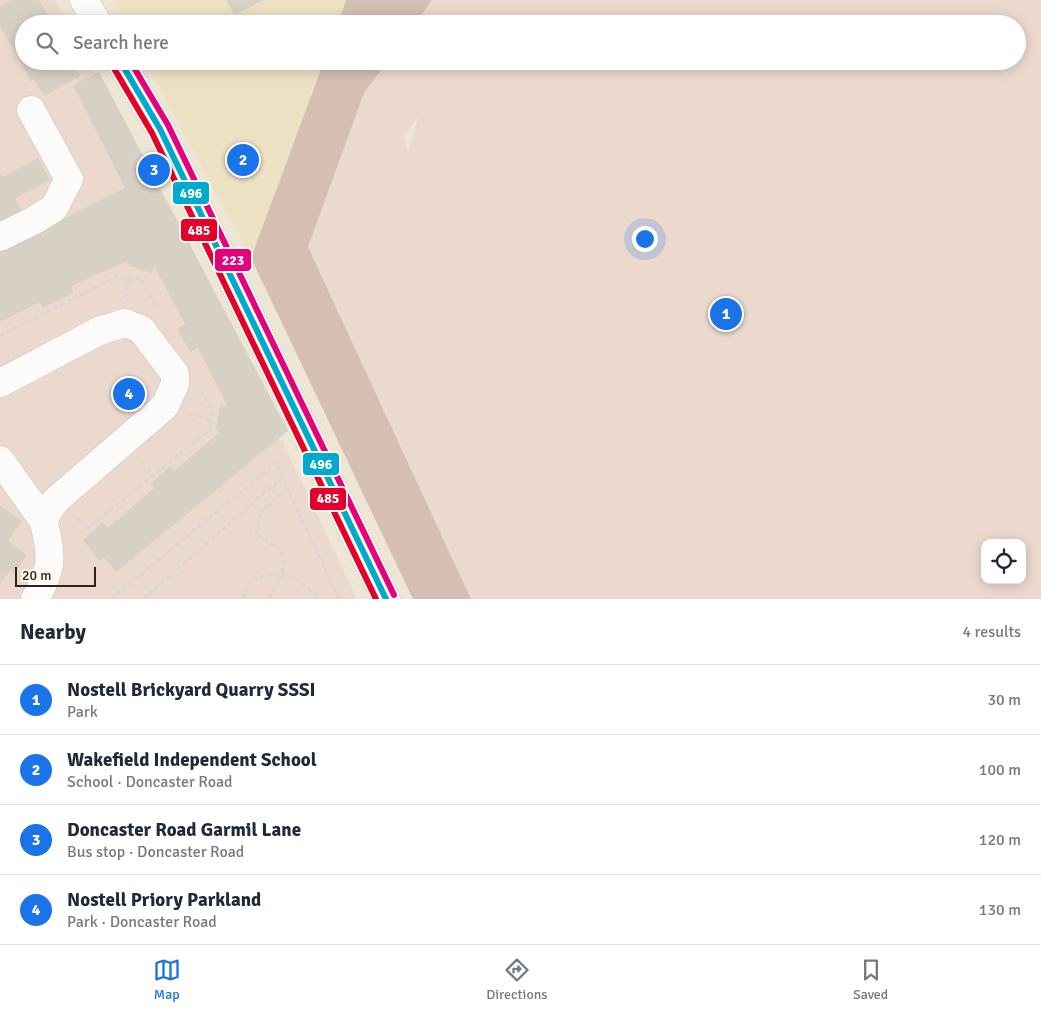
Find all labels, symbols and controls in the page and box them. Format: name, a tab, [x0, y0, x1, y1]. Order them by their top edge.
search box	[15, 15, 1026, 70]
icon: search	[33, 29, 61, 57]
text: Search here	[73, 31, 169, 55]
pin: 2	[227, 141, 259, 179]
pin: 3	[138, 151, 170, 189]
line badge: 496	[172, 181, 210, 205]
text: 496	[180, 185, 203, 202]
line badge: 485	[180, 218, 218, 242]
text: 485	[188, 222, 210, 239]
your location	[632, 226, 658, 252]
line badge: 223	[214, 248, 252, 272]
text: 223	[222, 252, 244, 269]
pin: 1	[710, 295, 742, 333]
pin: 4	[113, 375, 145, 413]
line badge: 496	[302, 452, 340, 476]
text: 496	[310, 456, 333, 473]
line badge: 485	[309, 487, 347, 511]
text: 485	[317, 490, 339, 507]
map controls	[981, 539, 1026, 584]
button: locate	[981, 539, 1026, 584]
scale bar	[15, 564, 96, 587]
text: 20 m	[22, 567, 51, 584]
text: Nearby	[20, 619, 86, 645]
text: 4 results	[962, 622, 1021, 642]
text: Nostell Brickyard Quarry SSSI	[67, 678, 316, 702]
text: 1	[32, 690, 40, 710]
text: 30 m	[987, 690, 1021, 710]
text: Park	[67, 702, 98, 722]
text: Wakefield Independent School	[67, 748, 317, 772]
text: 2	[32, 760, 40, 780]
text: 100 m	[979, 760, 1021, 780]
text: School · Doncaster Road	[67, 772, 233, 792]
text: Doncaster Road Garmil Lane	[67, 818, 301, 842]
text: 3	[32, 830, 40, 850]
text: 120 m	[979, 830, 1021, 850]
text: Bus stop · Doncaster Road	[67, 842, 244, 862]
text: Nostell Priory Parkland	[67, 888, 261, 912]
text: 4	[32, 900, 40, 920]
text: 130 m	[979, 900, 1021, 920]
text: Park · Doncaster Road	[67, 912, 217, 932]
tab: Map	[153, 956, 181, 1003]
tab: Directions	[486, 956, 547, 1003]
tab: Saved	[853, 956, 888, 1003]

